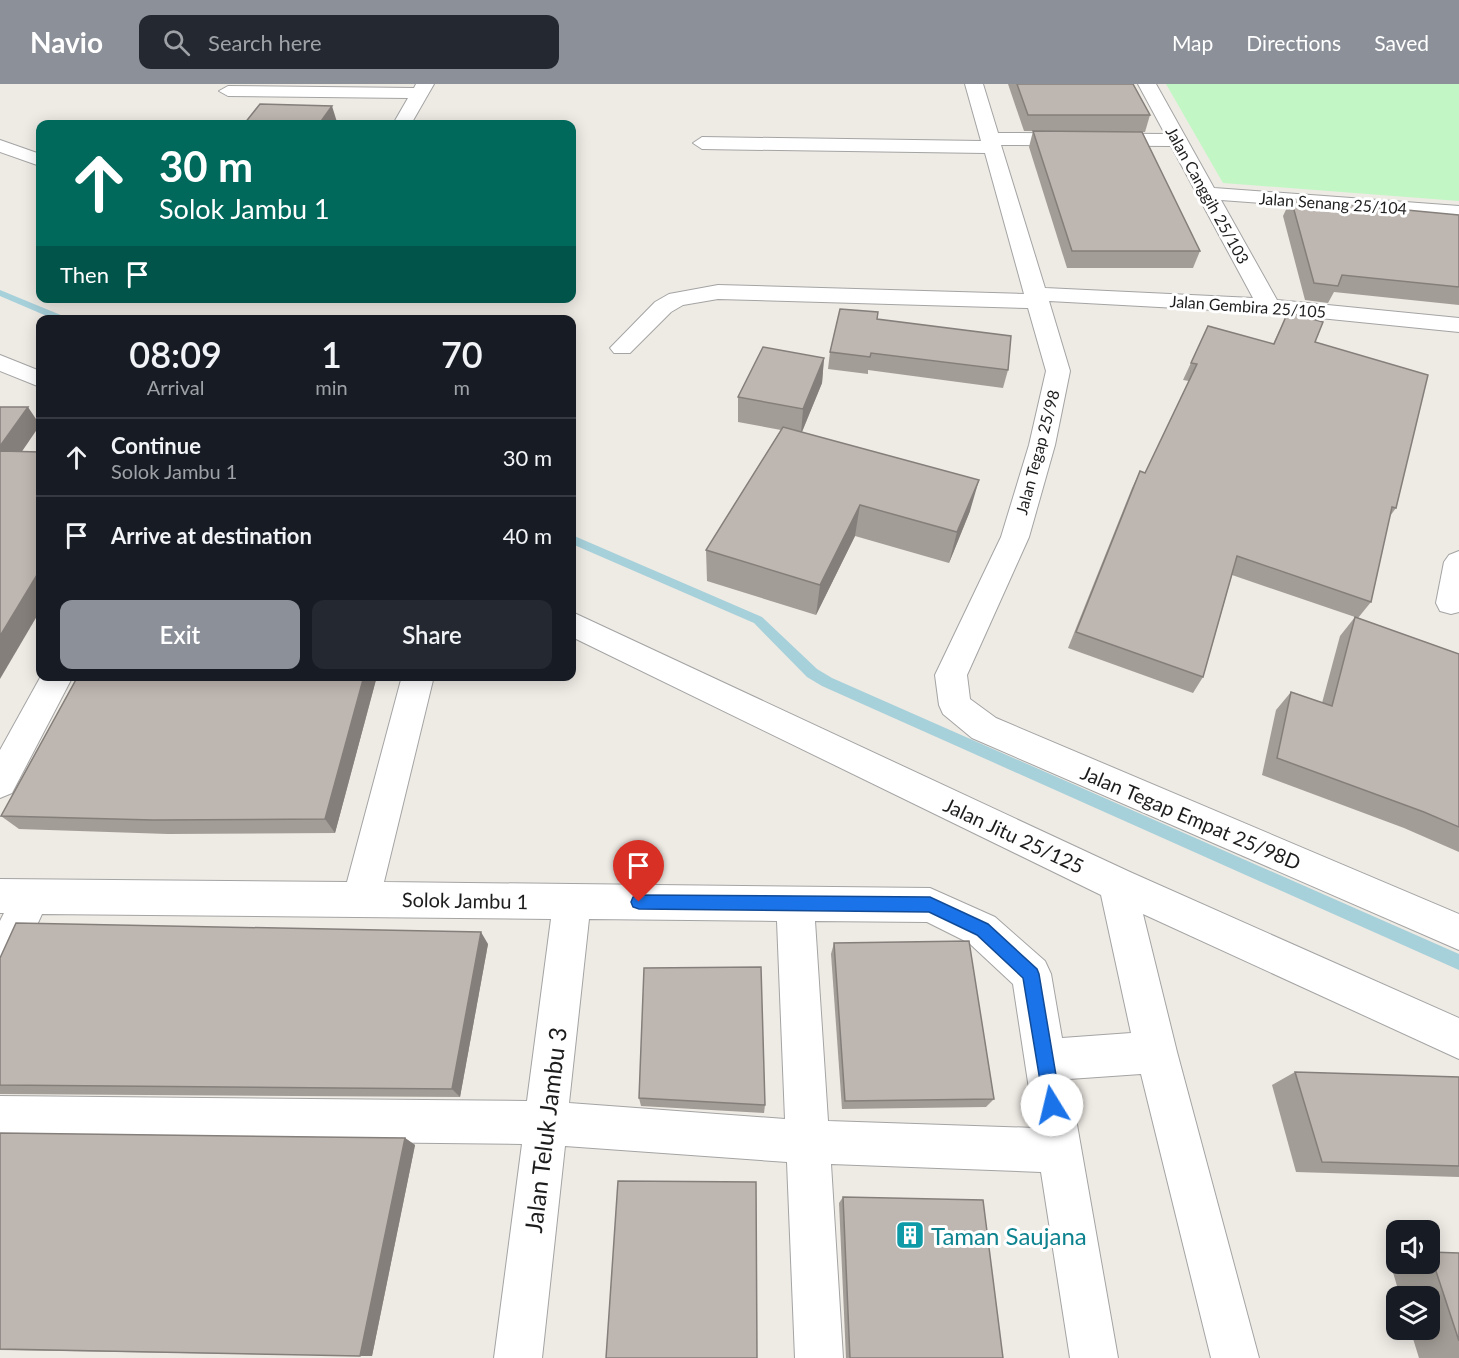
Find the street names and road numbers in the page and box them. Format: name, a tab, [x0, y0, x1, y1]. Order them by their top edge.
street label: Jalan Canggih 25/103	[1162, 123, 1254, 267]
street label: Jalan Senang 25/104	[1258, 188, 1408, 218]
street label: Jalan Gembira 25/105	[1169, 291, 1327, 321]
street label: Jalan Tegap 25/98	[1011, 388, 1063, 516]
street label: Jalan Tegap Empat 25/98D	[1077, 760, 1305, 874]
street label: Jalan Jitu 25/125	[940, 792, 1088, 878]
street label: Solok Jambu 1	[402, 887, 528, 913]
street label: Jalan Teluk Jambu 3	[518, 1026, 572, 1234]

